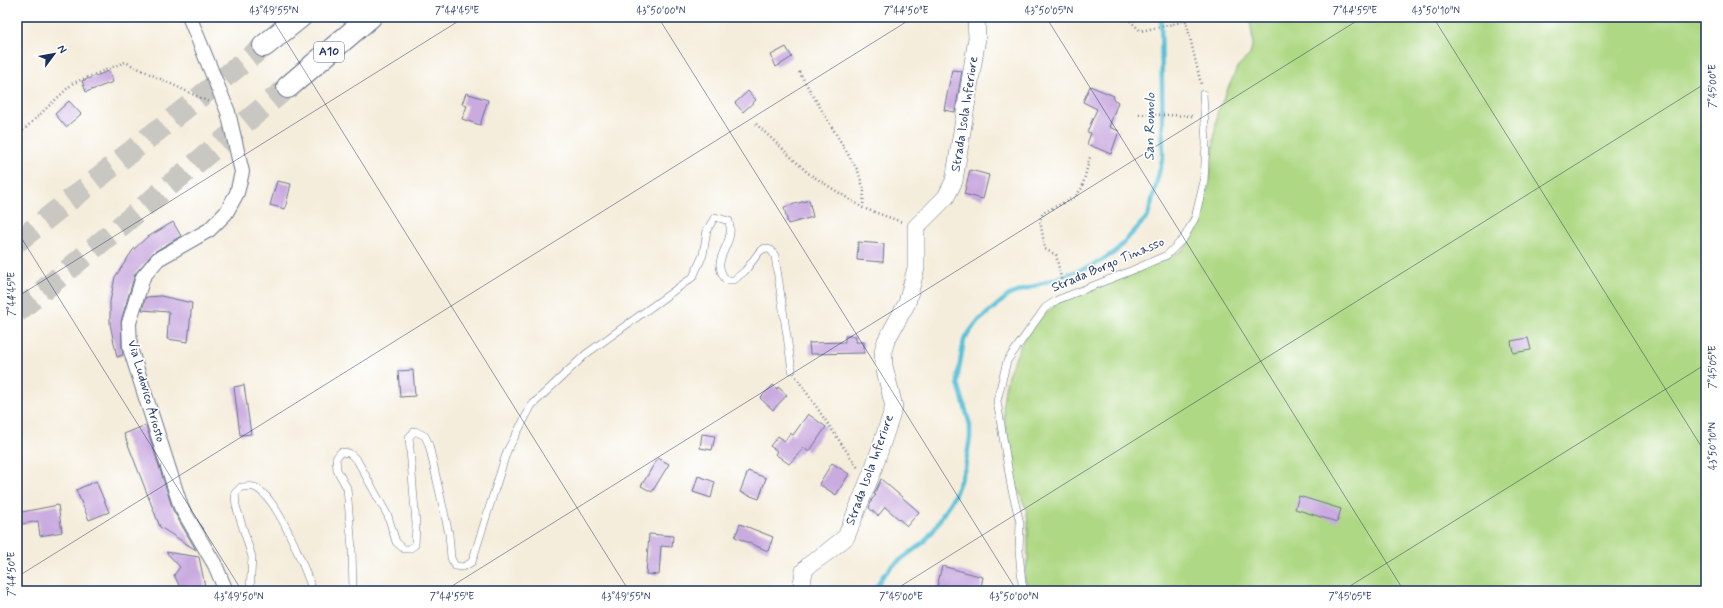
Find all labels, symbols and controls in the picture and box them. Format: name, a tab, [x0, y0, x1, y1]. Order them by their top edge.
text: 43°49'55"N	[250, 4, 299, 18]
text: 7°44'45"E	[435, 4, 479, 18]
text: 43°50'00"N	[637, 4, 686, 18]
text: 7°44'50"E	[884, 4, 928, 18]
text: 43°50'05"N	[1025, 4, 1074, 18]
text: 7°44'55"E	[1333, 4, 1377, 18]
text: 43°50'10"N	[1412, 4, 1460, 18]
north arrow	[34, 34, 74, 74]
text: N	[54, 42, 70, 56]
road number: A10	[314, 42, 344, 62]
street label: Strada Isola Inferiore	[947, 55, 983, 173]
text: 7°45'00"E	[1706, 64, 1720, 108]
water label: San Romolo	[1140, 92, 1160, 161]
street label: Strada Borgo Tinasso	[1049, 233, 1167, 296]
text: 7°44'45"E	[5, 272, 19, 316]
street label: Via Ludovico Ariosto	[123, 338, 169, 445]
text: 7°45'05"E	[1706, 345, 1720, 389]
street label: Strada Isola Inferiore	[842, 412, 898, 528]
text: 43°50'10"N	[1706, 422, 1720, 470]
text: 7°44'50"E	[5, 552, 19, 596]
text: 43°49'50"N	[214, 590, 264, 604]
text: 7°44'55"E	[430, 590, 474, 604]
text: 43°49'55"N	[602, 590, 651, 604]
text: 7°45'00"E	[879, 590, 923, 604]
text: 43°50'00"N	[990, 590, 1039, 604]
text: 7°45'05"E	[1328, 590, 1372, 604]

